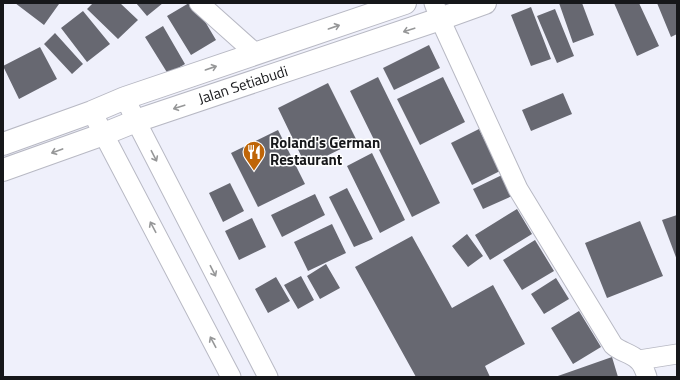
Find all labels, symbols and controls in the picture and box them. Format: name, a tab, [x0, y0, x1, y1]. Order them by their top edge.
one-way arrow	[327, 23, 340, 30]
one-way arrow	[402, 27, 415, 34]
street label: Jalan Setiabudi	[195, 59, 291, 110]
one-way arrow	[204, 64, 216, 72]
one-way arrow	[174, 103, 186, 111]
place label: Roland's German Restaurant	[270, 131, 380, 171]
restaurant icon: Roland's German Restaurant	[241, 139, 267, 172]
one-way arrow	[51, 147, 63, 155]
one-way arrow	[150, 149, 158, 161]
one-way arrow	[149, 221, 156, 233]
one-way arrow	[210, 265, 217, 277]
one-way arrow	[209, 337, 216, 349]

